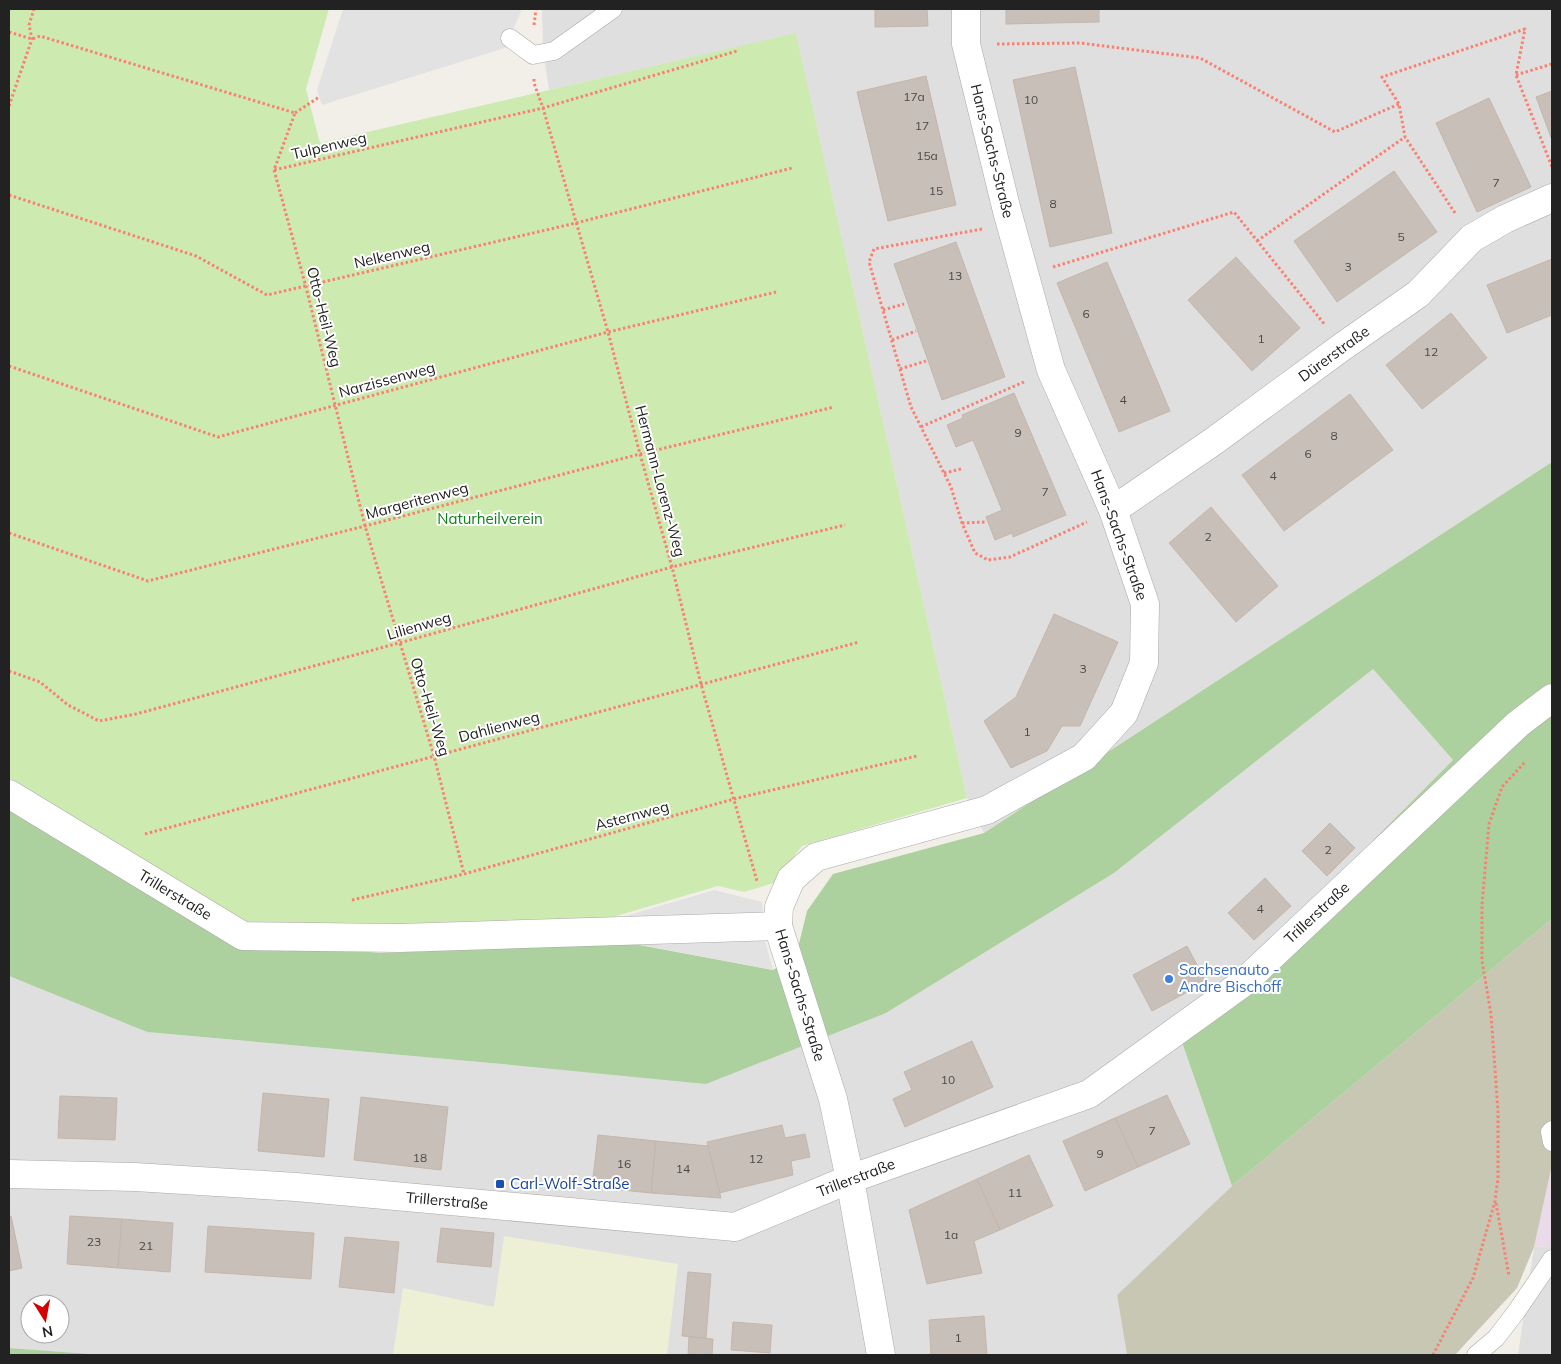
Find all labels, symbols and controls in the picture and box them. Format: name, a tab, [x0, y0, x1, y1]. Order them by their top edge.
street label: Hans-Sachs-Straße	[967, 82, 1018, 220]
house number: 17a	[903, 89, 925, 104]
house number: 10	[1024, 92, 1038, 107]
house number: 17	[915, 118, 929, 133]
street label: Tulpenweg	[290, 128, 368, 163]
house number: 15a	[916, 148, 938, 163]
house number: 7	[1492, 175, 1500, 190]
house number: 15	[929, 183, 943, 198]
house number: 8	[1049, 196, 1057, 211]
house number: 5	[1397, 229, 1405, 244]
street label: Nelkenweg	[352, 237, 432, 272]
house number: 3	[1344, 259, 1352, 274]
street label: Otto-Heil-Weg	[303, 265, 346, 369]
house number: 13	[948, 268, 962, 283]
house number: 6	[1082, 306, 1090, 321]
street label: Dürerstraße	[1294, 321, 1373, 386]
house number: 1	[1257, 331, 1265, 346]
house number: 12	[1424, 344, 1438, 359]
street label: Narzissenweg	[337, 358, 437, 401]
house number: 4	[1119, 392, 1127, 407]
street label: Hermann-Lorenz-Weg	[631, 403, 690, 559]
house number: 9	[1014, 425, 1022, 440]
house number: 8	[1330, 428, 1338, 443]
house number: 6	[1304, 446, 1312, 461]
street label: Hans-Sachs-Straße	[1087, 467, 1152, 603]
house number: 4	[1269, 468, 1277, 483]
street label: Margeritenweg	[363, 478, 470, 523]
house number: 7	[1041, 484, 1049, 499]
park label: Naturheilverein	[437, 509, 543, 528]
house number: 2	[1204, 529, 1212, 544]
street label: Lilienweg	[385, 607, 453, 644]
street label: Otto-Heil-Weg	[406, 655, 455, 759]
house number: 3	[1079, 661, 1087, 676]
street label: Dahlienweg	[456, 707, 541, 746]
house number: 1	[1023, 724, 1031, 739]
street label: Asternweg	[593, 797, 671, 835]
house number: 2	[1324, 842, 1332, 857]
street label: Trillerstraße	[135, 865, 215, 924]
street label: Trillerstraße	[1280, 878, 1353, 948]
house number: 4	[1256, 901, 1264, 916]
street label: Hans-Sachs-Straße	[771, 926, 830, 1063]
place label: Sachsenauto - Andre Bischoff	[1179, 960, 1282, 996]
marker: Sachsenauto - Andre Bischoff	[1163, 973, 1175, 985]
house number: 10	[941, 1072, 955, 1087]
house number: 7	[1148, 1123, 1156, 1138]
house number: 9	[1096, 1146, 1104, 1161]
house number: 18	[413, 1150, 427, 1165]
house number: 12	[749, 1151, 763, 1166]
street label: Trillerstraße	[814, 1154, 898, 1201]
house number: 16	[617, 1156, 631, 1171]
house number: 14	[676, 1161, 690, 1176]
place label: Carl-Wolf-Straße	[510, 1174, 629, 1193]
marker: Carl-Wolf-Straße	[494, 1178, 506, 1190]
house number: 11	[1008, 1185, 1022, 1200]
street label: Trillerstraße	[405, 1187, 489, 1214]
house number: 1a	[944, 1227, 958, 1242]
house number: 23	[87, 1234, 101, 1249]
house number: 21	[139, 1238, 153, 1253]
north arrow	[20, 1294, 70, 1344]
text: N	[41, 1322, 54, 1342]
house number: 1	[954, 1330, 962, 1345]

